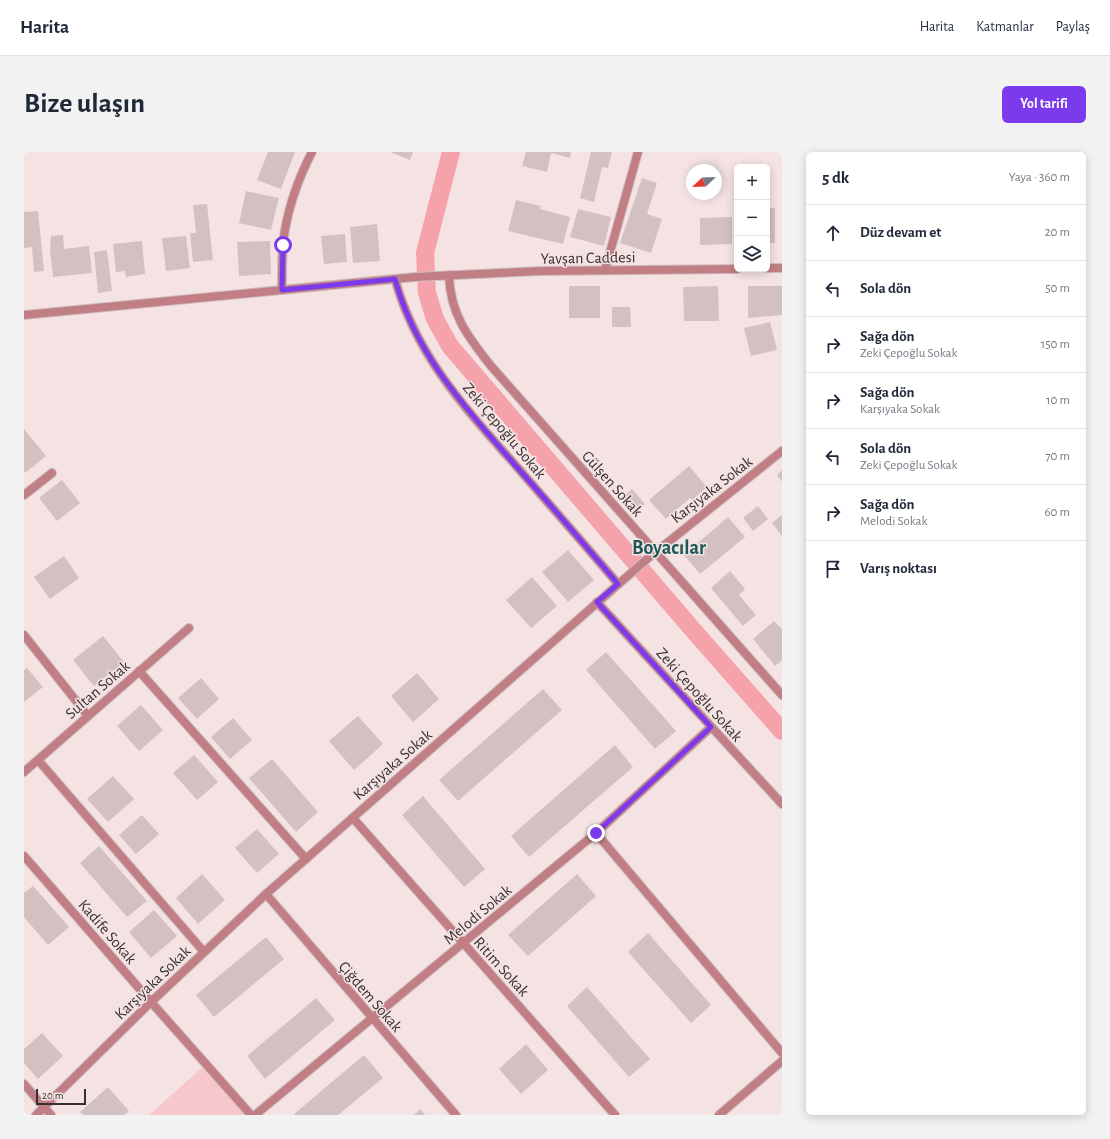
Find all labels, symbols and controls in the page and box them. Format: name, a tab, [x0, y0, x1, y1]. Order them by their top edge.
text: Harita	[20, 18, 69, 37]
text: Harita	[920, 20, 954, 34]
text: Katmanlar	[976, 20, 1034, 34]
text: Paylaş	[1056, 20, 1090, 34]
button: Yol tarifi	[1002, 86, 1086, 123]
text: Bize ulaşın	[24, 90, 145, 118]
north arrow	[686, 164, 722, 200]
map controls	[734, 164, 770, 272]
button: +	[734, 164, 770, 200]
text: 5 dk	[822, 169, 849, 186]
text: Yaya · 360 m	[1009, 171, 1070, 184]
button: −	[734, 200, 770, 236]
icon: ahead	[822, 222, 844, 244]
text: Düz devam et	[860, 225, 941, 240]
text: 20 m	[1045, 226, 1070, 239]
route start	[274, 236, 292, 254]
button: layers	[734, 236, 770, 272]
street label: Yavşan Caddesi	[540, 249, 636, 267]
icon: left	[822, 278, 844, 300]
text: Sola dön	[860, 281, 911, 296]
text: 50 m	[1045, 282, 1070, 295]
text: Sağa dön	[860, 329, 914, 344]
icon: right	[822, 334, 844, 356]
text: 150 m	[1041, 338, 1070, 351]
text: Zeki Çepoğlu Sokak	[860, 347, 957, 360]
street label: Zeki Çepoğlu Sokak	[460, 380, 549, 482]
text: Sağa dön	[860, 385, 914, 400]
icon: right	[822, 390, 844, 412]
text: 10 m	[1046, 394, 1070, 407]
text: Karşıyaka Sokak	[860, 403, 940, 416]
text: Sola dön	[860, 441, 911, 456]
icon: left	[822, 446, 844, 468]
street label: Gülşen Sokak	[579, 448, 646, 520]
text: 70 m	[1045, 450, 1070, 463]
street label: Karşıyaka Sokak	[668, 453, 757, 527]
text: Zeki Çepoğlu Sokak	[860, 459, 957, 472]
text: Sağa dön	[860, 497, 914, 512]
icon: right	[822, 502, 844, 524]
text: 60 m	[1044, 506, 1070, 519]
text: Melodi Sokak	[860, 515, 927, 528]
district label: Boyacılar	[632, 538, 706, 558]
icon: arrive	[822, 558, 844, 580]
text: Varış noktası	[860, 561, 937, 576]
street label: Zeki Çepoğlu Sokak	[653, 645, 746, 745]
street label: Sultan Sokak	[62, 657, 133, 722]
street label: Karşıyaka Sokak	[350, 726, 436, 804]
route end	[587, 824, 605, 842]
street label: Melodi Sokak	[441, 881, 515, 948]
street label: Kadife Sokak	[75, 896, 140, 967]
street label: Ritim Sokak	[471, 934, 532, 1000]
street label: Karşıyaka Sokak	[112, 942, 195, 1023]
street label: Çiğdem Sokak	[335, 958, 406, 1036]
scale bar	[36, 1087, 86, 1106]
text: 20 m	[42, 1090, 63, 1101]

